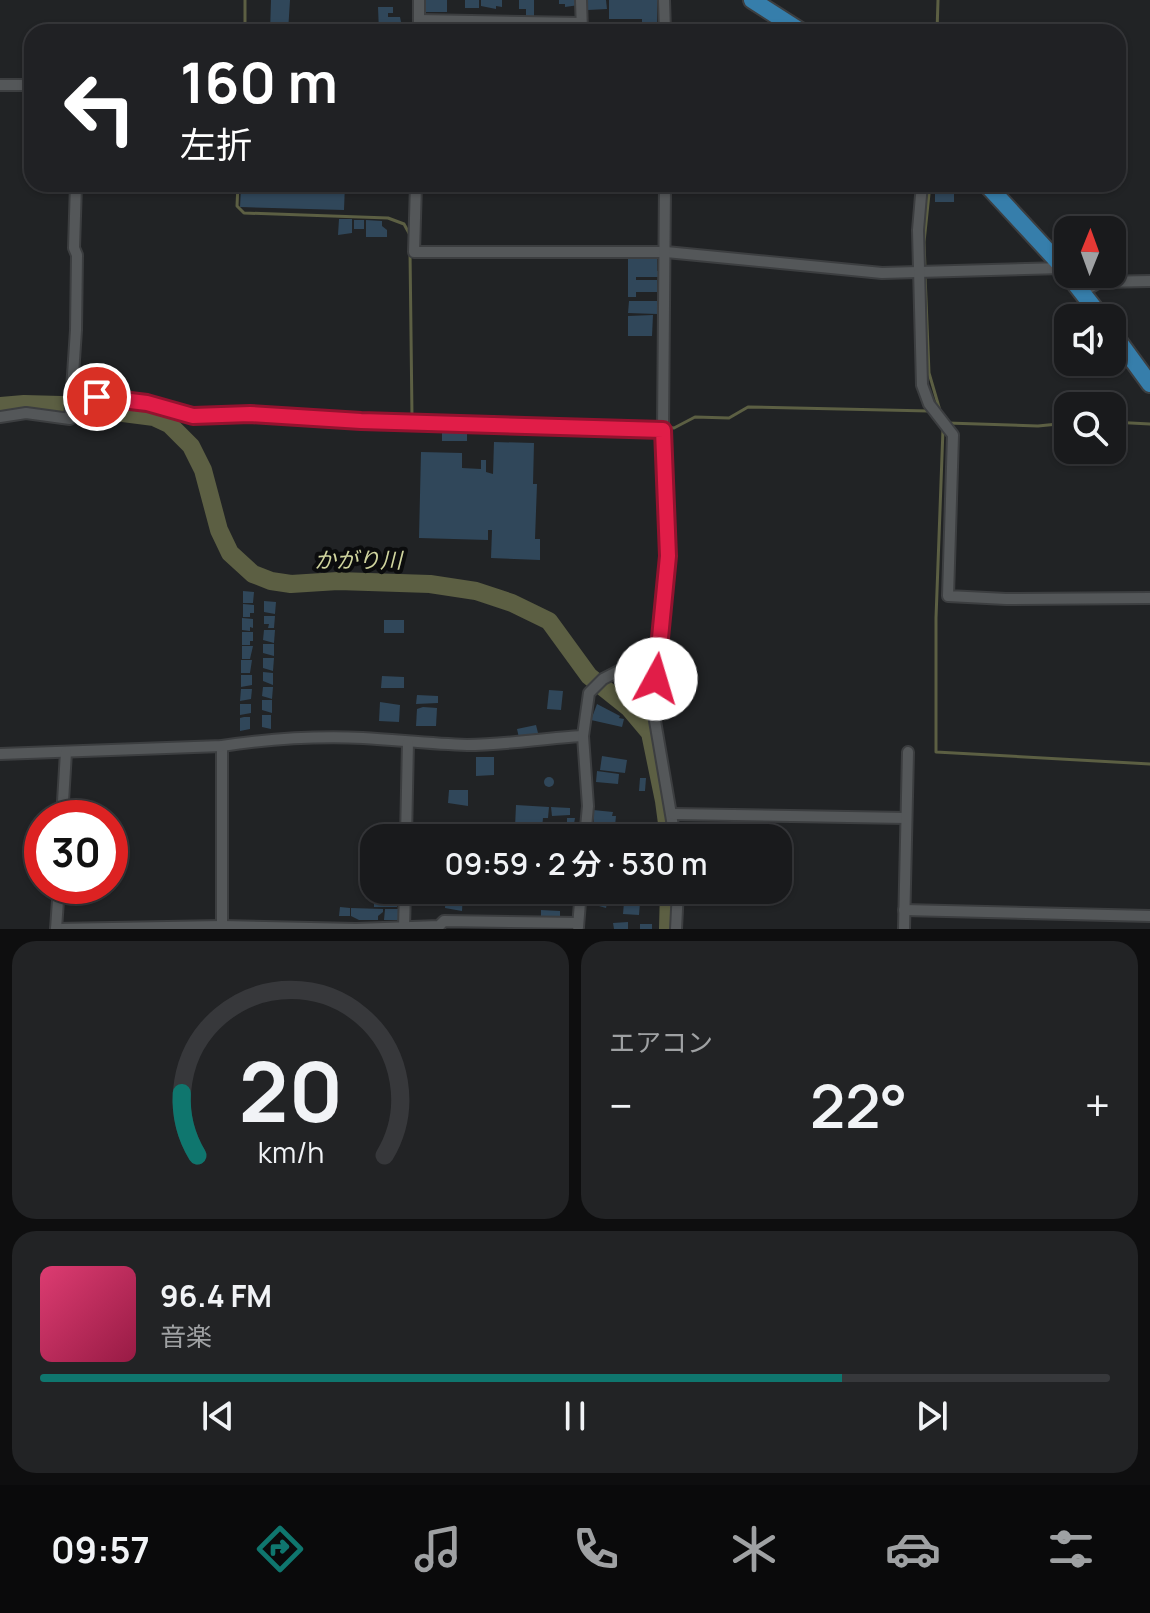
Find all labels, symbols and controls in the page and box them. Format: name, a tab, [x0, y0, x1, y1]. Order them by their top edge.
text: 160 m	[180, 43, 338, 120]
icon: left	[48, 56, 152, 160]
text: 左折	[180, 120, 252, 169]
north arrow	[1054, 216, 1126, 288]
map controls	[1054, 216, 1126, 464]
button: sound	[1054, 304, 1126, 376]
pin	[63, 363, 131, 431]
icon: arrive	[75, 375, 119, 419]
button: search	[1054, 392, 1126, 464]
water label: かがり川	[314, 545, 404, 575]
position arrow	[614, 637, 698, 721]
speed limit sign: 30	[24, 800, 128, 904]
text: 09:59 · 2 分 · 530 m	[444, 843, 708, 884]
text: エアコン	[609, 1024, 713, 1060]
text: 20	[238, 1033, 343, 1147]
text: 22°	[810, 1064, 907, 1146]
text: −	[609, 1075, 633, 1135]
text: +	[1085, 1075, 1110, 1135]
text: km/h	[257, 1133, 324, 1172]
text: 96.4 FM	[160, 1275, 272, 1316]
text: 音楽	[160, 1318, 212, 1354]
icon: previous	[196, 1394, 240, 1438]
icon: pause	[553, 1394, 597, 1438]
icon: next	[910, 1394, 954, 1438]
icon: directions	[252, 1521, 308, 1577]
icon: music	[410, 1521, 466, 1577]
icon: phone	[568, 1521, 624, 1577]
icon: climate	[726, 1521, 782, 1577]
icon: car	[885, 1521, 941, 1577]
icon: filters	[1043, 1521, 1099, 1577]
text: 09:57	[51, 1525, 150, 1574]

